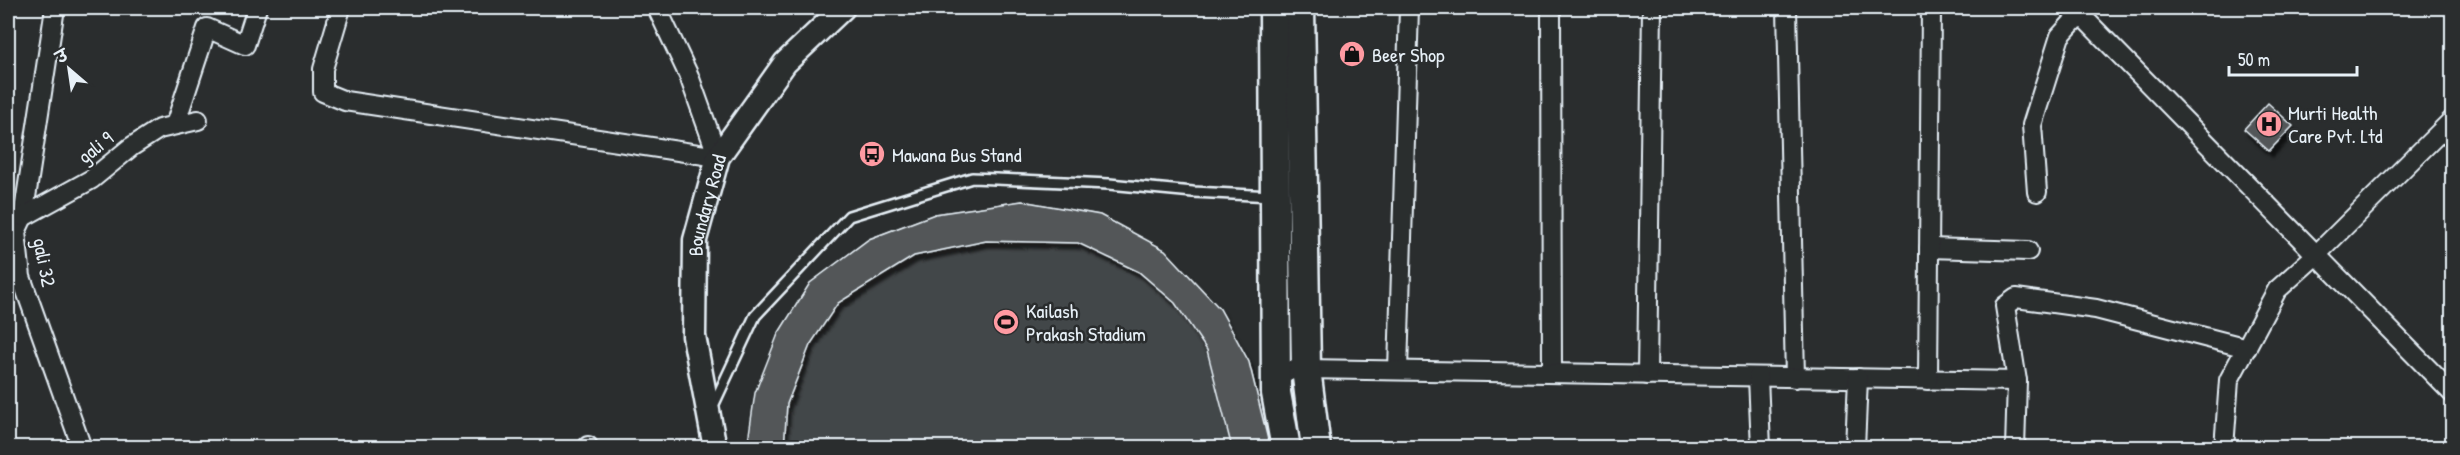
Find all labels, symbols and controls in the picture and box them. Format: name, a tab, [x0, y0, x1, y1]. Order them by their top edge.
north arrow	[39, 39, 99, 99]
shop icon: Beer Shop	[1337, 39, 1367, 69]
scale bar	[2229, 39, 2356, 77]
place label: Beer Shop	[1372, 41, 1445, 68]
text: उ	[50, 43, 73, 69]
text: 50 m	[2238, 47, 2270, 72]
place label: Murti Health Care Pvt. Ltd	[2288, 99, 2383, 149]
hospital icon: Murti Health Care Pvt. Ltd	[2254, 109, 2284, 139]
street label: gali 9	[72, 125, 118, 169]
bus stop icon: Mawana Bus Stand	[857, 139, 887, 169]
place label: Mawana Bus Stand	[892, 141, 1022, 168]
street label: Boundary Road	[681, 151, 732, 256]
street label: gali 32	[27, 235, 63, 289]
place label: Kailash Prakash Stadium	[1026, 297, 1146, 347]
sports icon: Kailash Prakash Stadium	[991, 307, 1021, 337]

